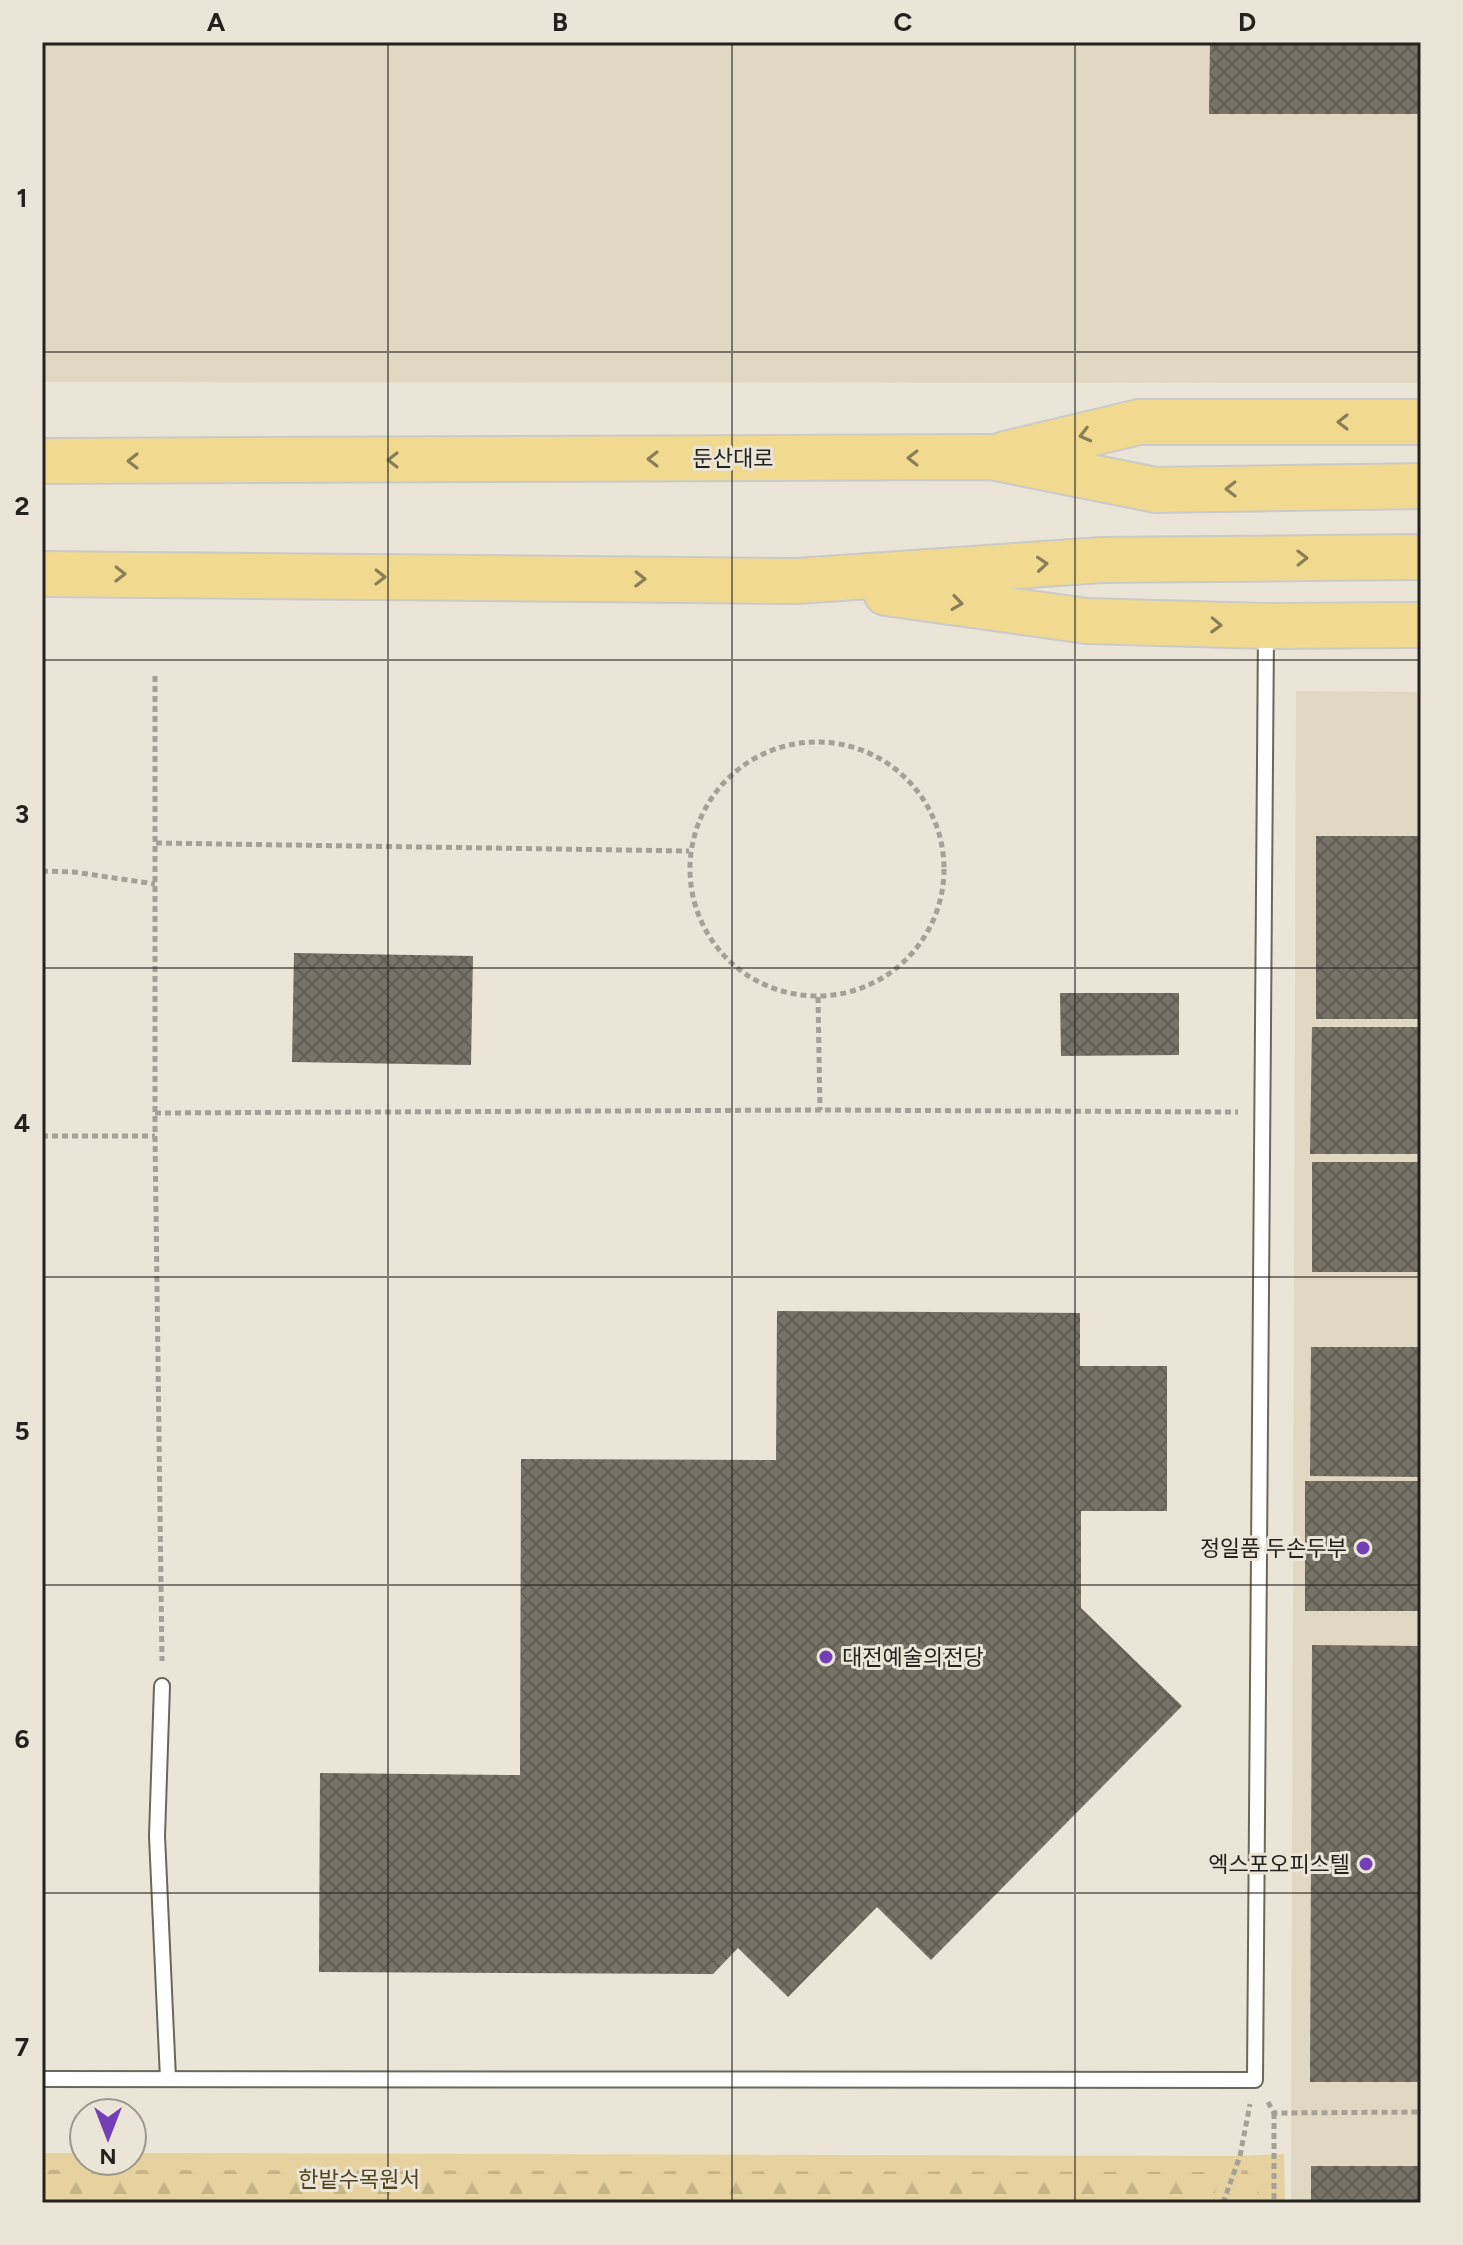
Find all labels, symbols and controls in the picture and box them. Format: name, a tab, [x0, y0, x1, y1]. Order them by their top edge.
text: A	[207, 6, 226, 38]
text: B	[552, 6, 568, 38]
text: C	[894, 6, 913, 38]
text: D	[1238, 6, 1256, 38]
text: 1	[17, 182, 27, 214]
one-way arrow	[1336, 413, 1349, 431]
one-way arrow	[1078, 426, 1092, 443]
street label: 둔산대로	[693, 445, 773, 472]
one-way arrow	[906, 449, 919, 467]
one-way arrow	[646, 450, 659, 468]
one-way arrow	[386, 451, 399, 469]
one-way arrow	[126, 452, 139, 470]
one-way arrow	[1224, 480, 1237, 498]
text: 2	[14, 490, 30, 522]
one-way arrow	[1296, 549, 1309, 567]
one-way arrow	[1036, 556, 1049, 573]
one-way arrow	[114, 566, 127, 583]
one-way arrow	[374, 568, 387, 586]
one-way arrow	[634, 570, 647, 588]
one-way arrow	[951, 594, 964, 611]
one-way arrow	[1210, 616, 1223, 633]
text: 3	[15, 798, 29, 830]
text: 4	[14, 1107, 30, 1139]
text: 5	[14, 1415, 30, 1447]
place label: 정일품 두손두부	[1200, 1535, 1347, 1562]
marker: 정일품 두손두부	[1354, 1539, 1372, 1557]
place label: 대전예술의전당	[842, 1644, 984, 1671]
marker: 대전예술의전당	[817, 1648, 835, 1666]
text: 6	[14, 1723, 30, 1755]
place label: 엑스포오피스텔	[1208, 1851, 1350, 1878]
marker: 엑스포오피스텔	[1357, 1855, 1375, 1873]
text: 7	[15, 2031, 29, 2063]
north arrow	[68, 2097, 148, 2177]
text: N	[99, 2143, 117, 2170]
park label: 한밭수목원서	[298, 2166, 420, 2193]

